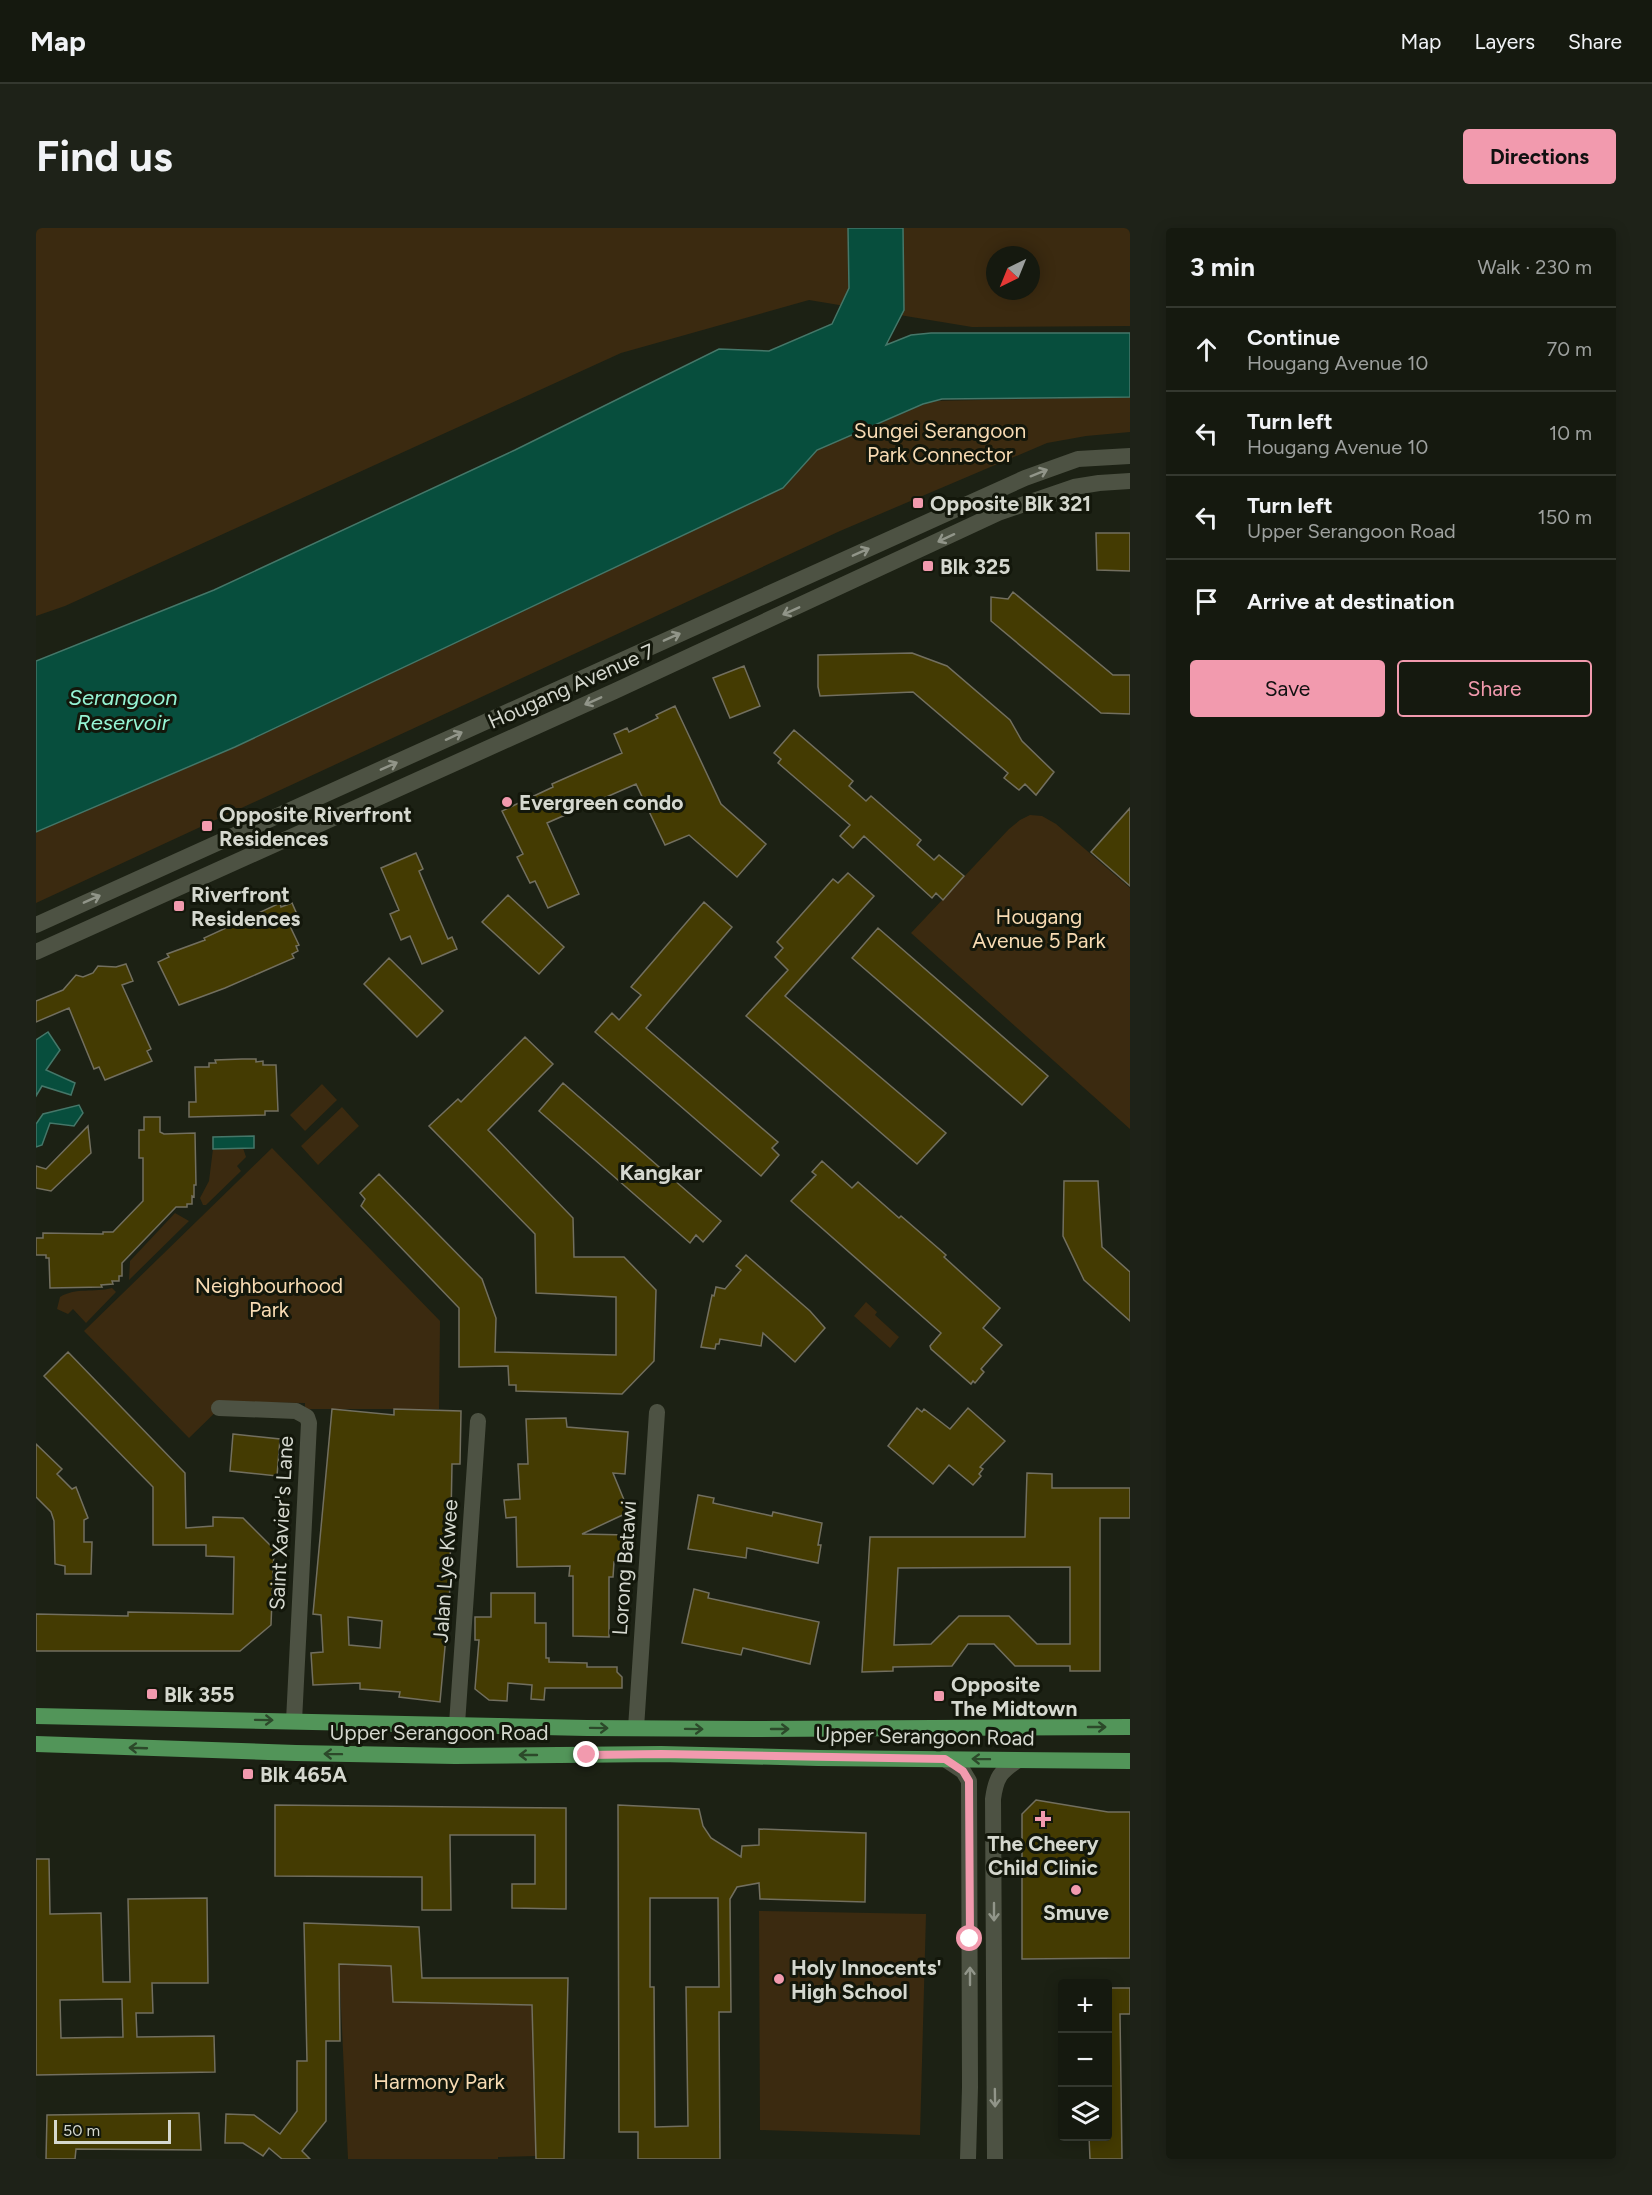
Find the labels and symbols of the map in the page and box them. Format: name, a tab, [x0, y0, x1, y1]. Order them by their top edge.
north arrow	[986, 246, 1040, 300]
park label: Sungei Serangoon Park Connector	[854, 418, 1026, 467]
one-way arrow	[1029, 466, 1048, 477]
place label: Opposite Blk 321	[930, 491, 1091, 516]
marker: Opposite Blk 321	[911, 496, 925, 510]
one-way arrow	[937, 532, 955, 544]
one-way arrow	[852, 546, 870, 557]
place label: Blk 325	[940, 554, 1010, 579]
marker: Blk 325	[921, 559, 935, 573]
one-way arrow	[782, 606, 800, 617]
one-way arrow	[662, 631, 680, 643]
street label: Hougang Avenue 7	[484, 638, 658, 734]
water label: Serangoon Reservoir	[69, 684, 177, 736]
one-way arrow	[584, 696, 602, 708]
one-way arrow	[445, 730, 463, 742]
one-way arrow	[379, 760, 397, 772]
place label: Evergreen condo	[519, 790, 683, 815]
marker: Evergreen condo	[500, 795, 514, 809]
place label: Opposite Riverfront Residences	[219, 802, 412, 851]
marker: Opposite Riverfront Residences	[200, 819, 214, 833]
place label: Riverfront Residences	[191, 882, 301, 931]
one-way arrow	[83, 893, 101, 904]
marker: Riverfront Residences	[172, 899, 186, 913]
park label: Hougang Avenue 5 Park	[972, 904, 1107, 953]
district label: Kangkar	[620, 1159, 703, 1186]
park label: Neighbourhood Park	[195, 1273, 343, 1322]
street label: Saint Xavier's Lane	[264, 1435, 298, 1611]
street label: Jalan Lye Kwee	[428, 1498, 462, 1644]
street label: Lorong Batawi	[607, 1500, 641, 1636]
place label: Opposite The Midtown	[951, 1672, 1077, 1721]
place label: Blk 355	[164, 1682, 234, 1707]
marker: Blk 355	[145, 1687, 159, 1701]
marker: Opposite The Midtown	[932, 1689, 946, 1703]
one-way arrow	[254, 1714, 274, 1726]
street label: Upper Serangoon Road	[329, 1720, 549, 1745]
one-way arrow	[1087, 1721, 1107, 1733]
one-way arrow	[589, 1722, 609, 1734]
street label: Upper Serangoon Road	[815, 1722, 1035, 1750]
one-way arrow	[684, 1723, 704, 1735]
one-way arrow	[770, 1723, 790, 1735]
route end	[573, 1741, 599, 1767]
one-way arrow	[129, 1743, 149, 1754]
one-way arrow	[324, 1748, 344, 1759]
one-way arrow	[519, 1749, 539, 1761]
one-way arrow	[972, 1754, 992, 1765]
place label: Blk 465A	[260, 1762, 347, 1787]
marker: Blk 465A	[241, 1767, 255, 1781]
marker: The Cheery Child Clinic	[1034, 1810, 1052, 1828]
place label: The Cheery Child Clinic	[987, 1831, 1100, 1880]
marker: Smuve	[1069, 1883, 1083, 1897]
place label: Smuve	[1043, 1900, 1109, 1925]
one-way arrow	[988, 1902, 1000, 1922]
route start	[956, 1925, 982, 1951]
place label: Holy Innocents' High School	[791, 1955, 942, 2004]
one-way arrow	[964, 1967, 976, 1987]
marker: Holy Innocents' High School	[772, 1972, 786, 1986]
park label: Harmony Park	[373, 2069, 505, 2094]
one-way arrow	[989, 2088, 1000, 2108]
scale bar	[54, 2117, 171, 2144]

